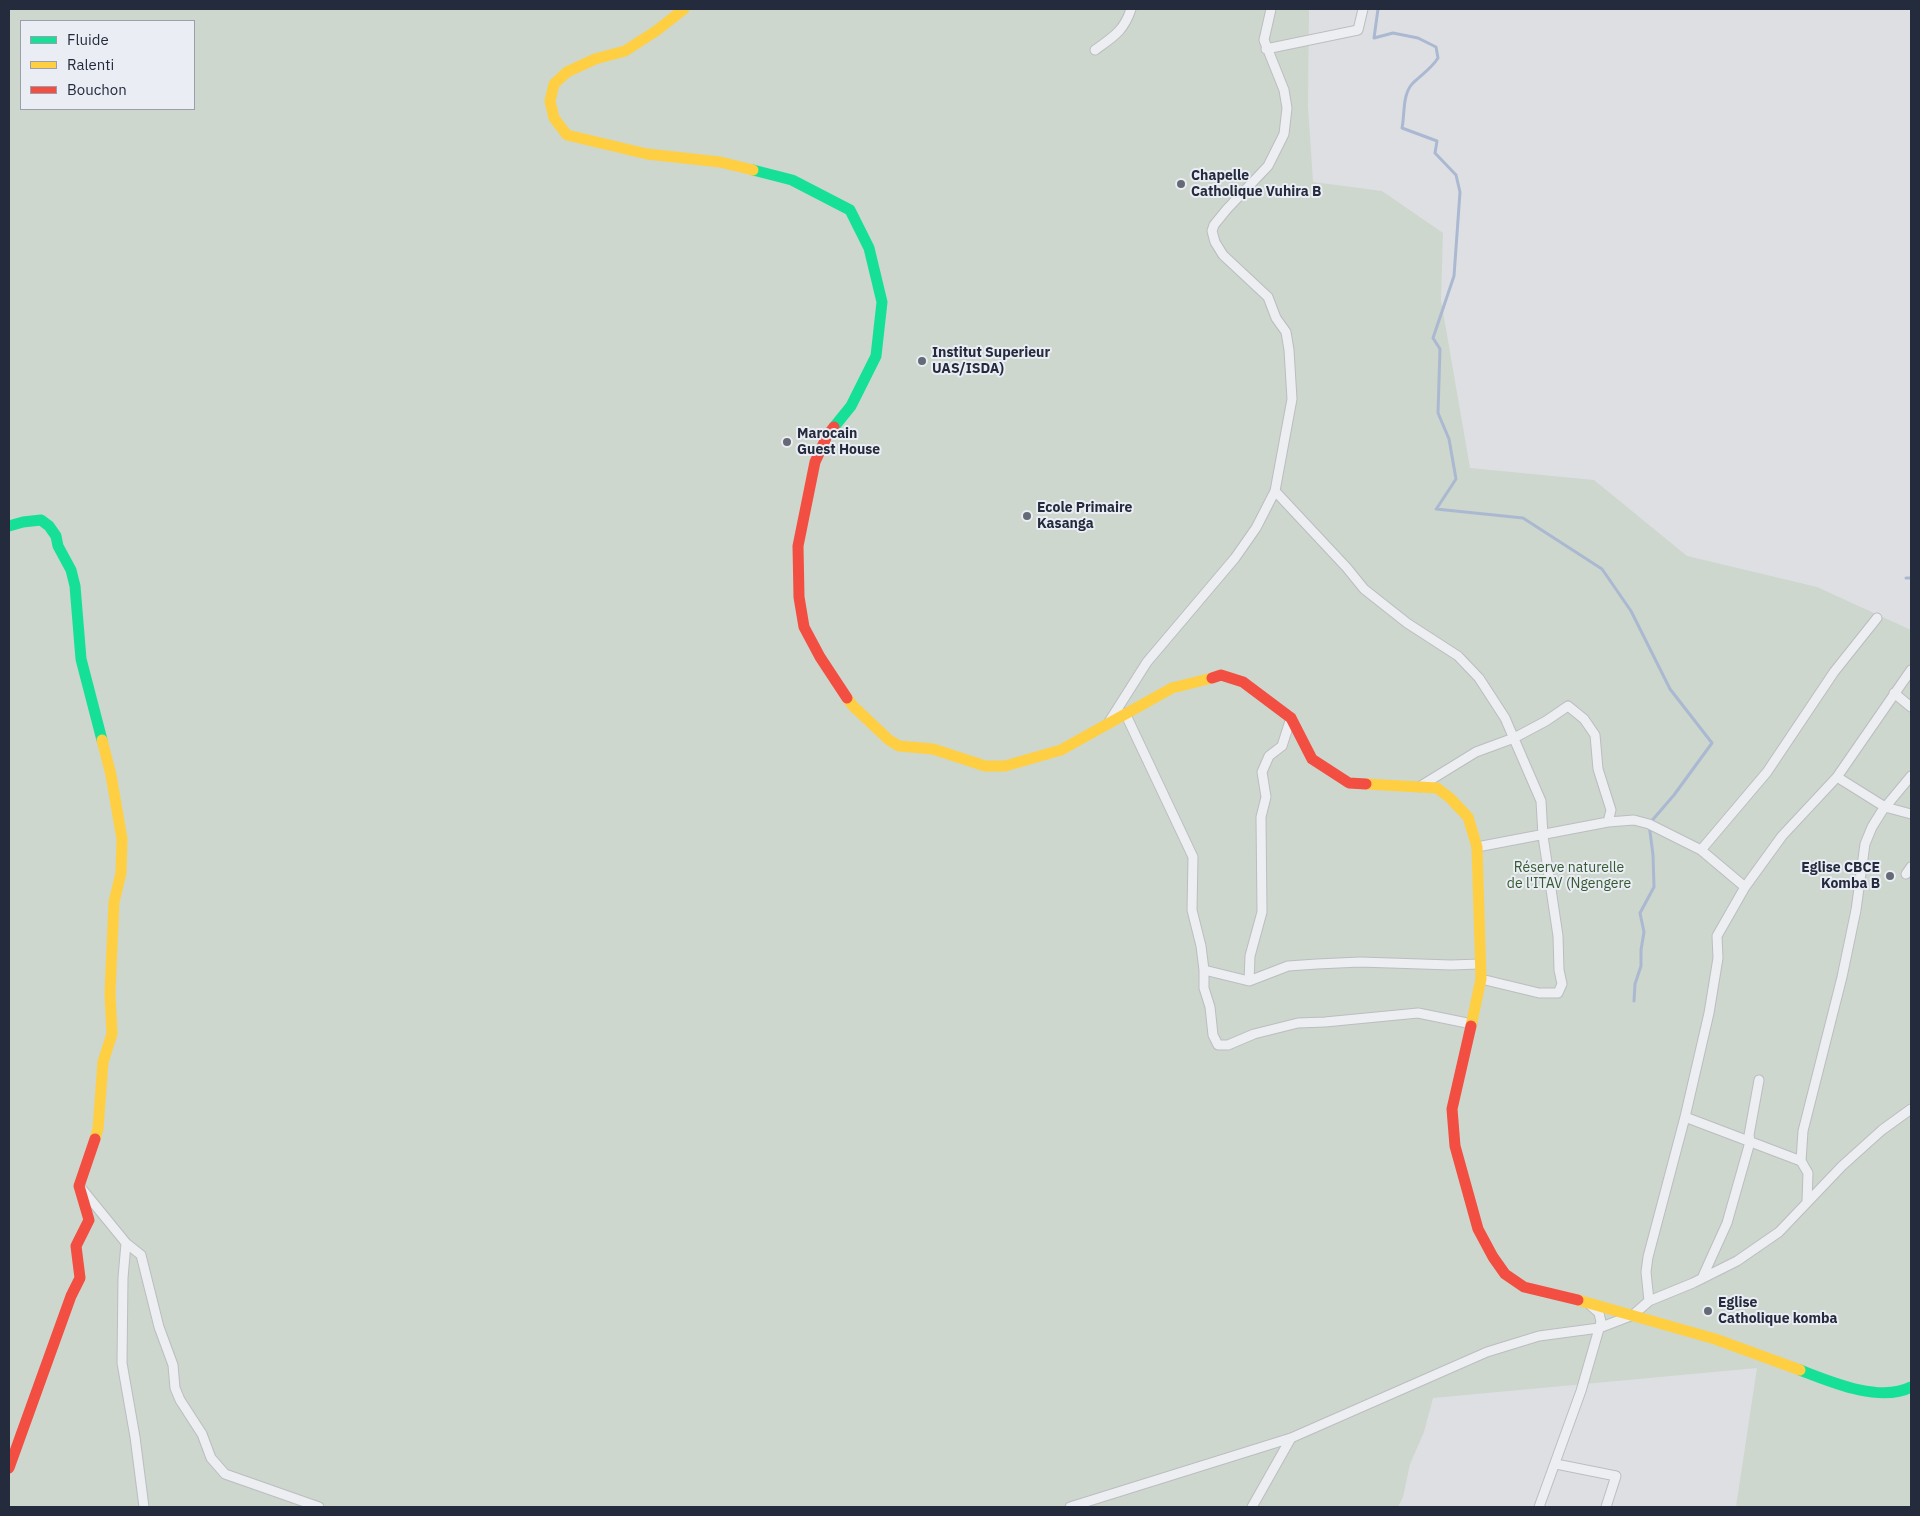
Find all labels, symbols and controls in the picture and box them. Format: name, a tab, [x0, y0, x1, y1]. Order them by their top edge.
legend	[20, 20, 195, 110]
text: Fluide	[67, 30, 109, 49]
text: Ralenti	[67, 55, 114, 74]
text: Bouchon	[67, 80, 127, 99]
place label: Chapelle Catholique Vuhira B	[1191, 168, 1321, 200]
marker: Chapelle Catholique Vuhira B	[1175, 178, 1187, 190]
place label: Institut Superieur UAS/ISDA)	[932, 345, 1050, 378]
marker: Institut Superieur UAS/ISDA)	[916, 355, 928, 367]
place label: Marocain Guest House	[797, 426, 880, 458]
marker: Marocain Guest House	[781, 436, 793, 448]
place label: Ecole Primaire Kasanga	[1037, 500, 1132, 532]
marker: Ecole Primaire Kasanga	[1021, 510, 1033, 522]
park label: Réserve naturelle de l'ITAV (Ngengere	[1507, 860, 1631, 892]
place label: Eglise CBCE Komba B	[1801, 860, 1880, 892]
marker: Eglise CBCE Komba B	[1884, 870, 1896, 882]
place label: Eglise Catholique komba	[1718, 1295, 1837, 1328]
marker: Eglise Catholique komba	[1702, 1305, 1714, 1317]

